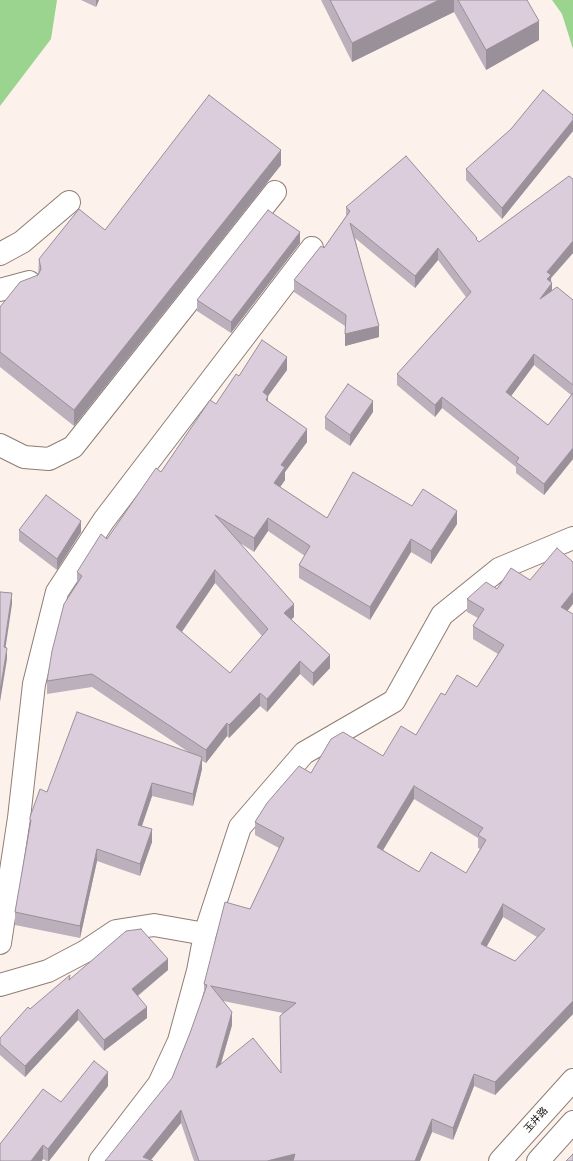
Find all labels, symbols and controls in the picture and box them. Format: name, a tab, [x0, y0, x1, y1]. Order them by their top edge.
street label: 玉井路	[522, 1105, 550, 1135]

